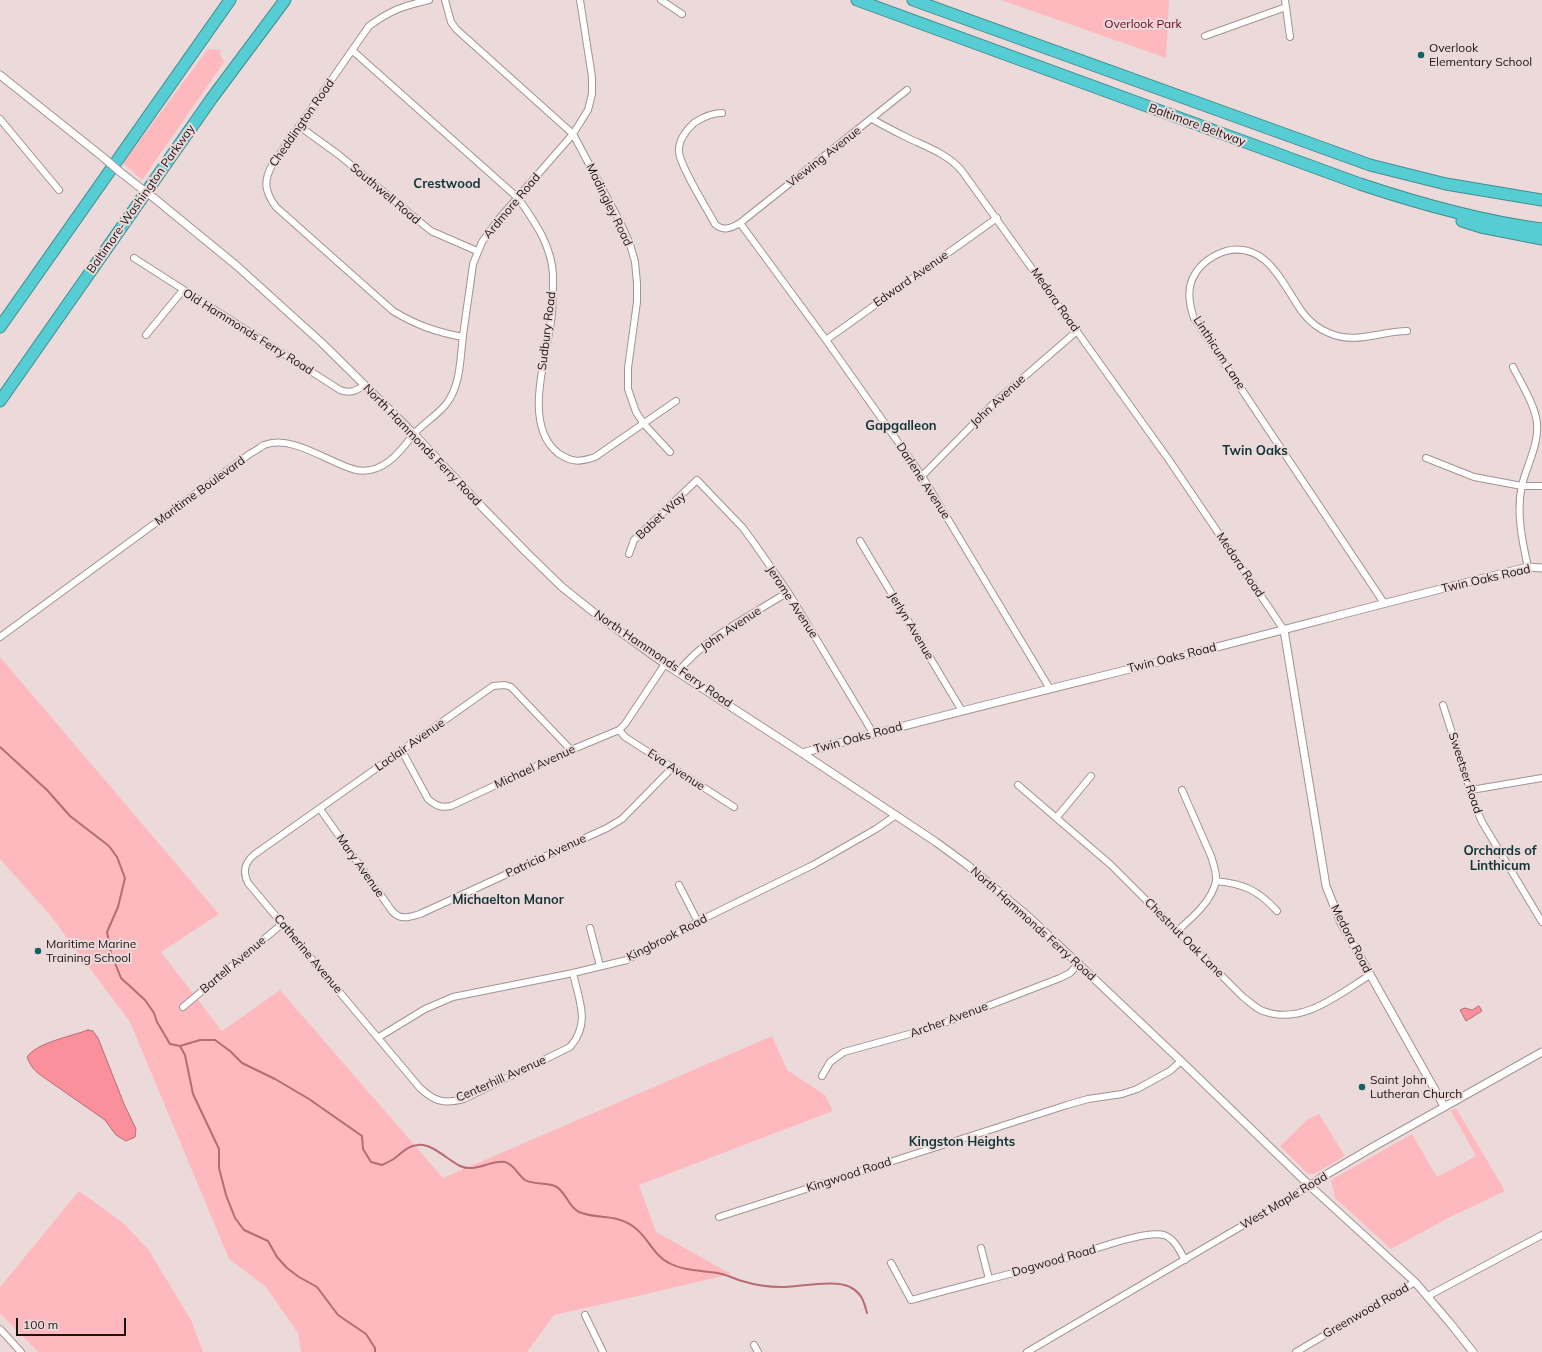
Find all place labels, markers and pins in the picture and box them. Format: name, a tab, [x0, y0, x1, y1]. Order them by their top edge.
place label: Overlook Elementary School	[1429, 41, 1532, 69]
marker: Overlook Elementary School	[1416, 50, 1426, 60]
place label: Maritime Marine Training School	[46, 937, 136, 965]
marker: Maritime Marine Training School	[33, 946, 43, 956]
place label: Saint John Lutheran Church	[1370, 1073, 1462, 1101]
marker: Saint John Lutheran Church	[1357, 1082, 1367, 1092]

